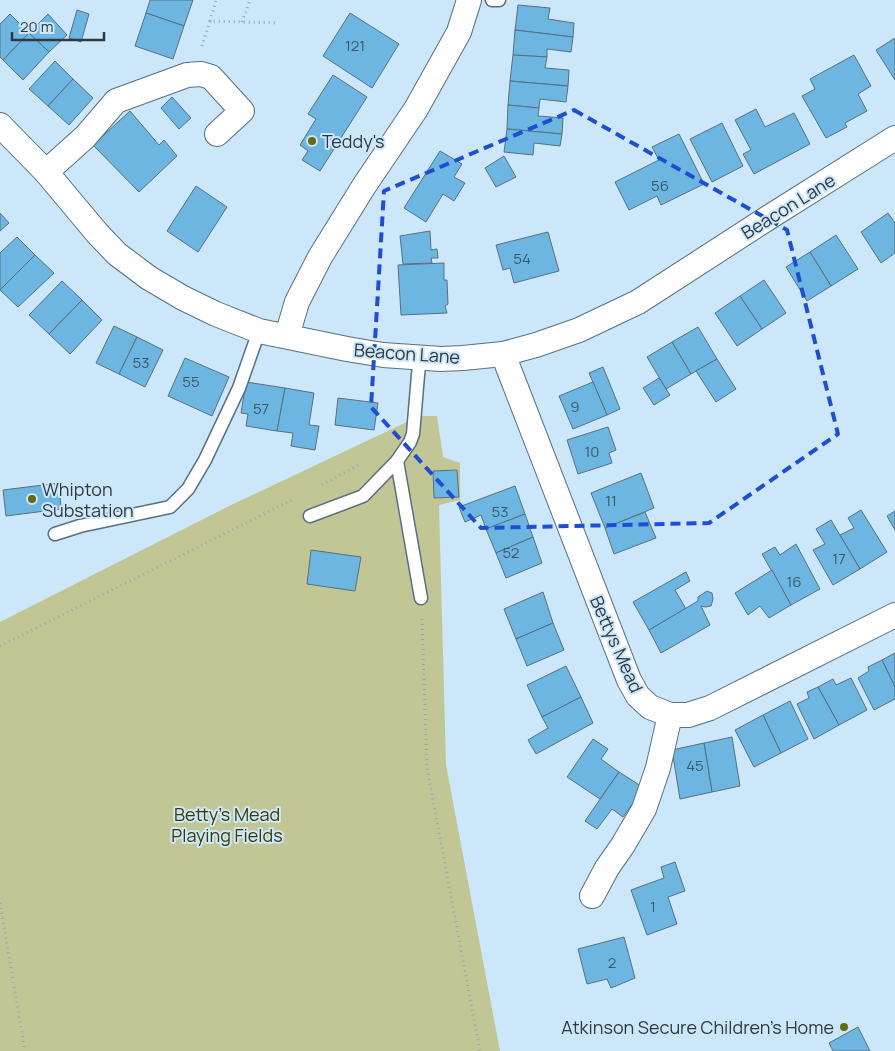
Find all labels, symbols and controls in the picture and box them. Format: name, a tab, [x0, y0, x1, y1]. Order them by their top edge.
scale bar	[12, 10, 105, 42]
text: 20 m	[20, 16, 53, 37]
house number: 121	[345, 35, 365, 56]
place label: Teddy's	[322, 129, 385, 153]
marker: Teddy's	[306, 135, 318, 147]
street label: Beacon Lane	[737, 168, 839, 244]
house number: 56	[651, 175, 669, 196]
house number: 54	[513, 248, 531, 269]
street label: Beacon Lane	[353, 337, 461, 369]
house number: 53	[133, 352, 149, 373]
house number: 55	[182, 371, 200, 392]
house number: 9	[570, 396, 580, 417]
house number: 57	[253, 398, 269, 419]
house number: 10	[585, 441, 600, 462]
place label: Whipton Substation	[42, 477, 134, 522]
house number: 11	[605, 490, 617, 511]
marker: Whipton Substation	[26, 493, 38, 505]
house number: 53	[492, 501, 508, 522]
house number: 52	[503, 542, 519, 563]
house number: 17	[832, 548, 846, 569]
house number: 16	[786, 571, 802, 592]
street label: Bettys Mead	[585, 592, 649, 696]
house number: 45	[686, 755, 704, 776]
park label: Betty's Mead Playing Fields	[171, 802, 283, 847]
house number: 1	[650, 896, 656, 917]
house number: 2	[608, 952, 616, 973]
place label: Atkinson Secure Children's Home	[561, 1015, 834, 1039]
marker: Atkinson Secure Children's Home	[838, 1021, 850, 1033]

